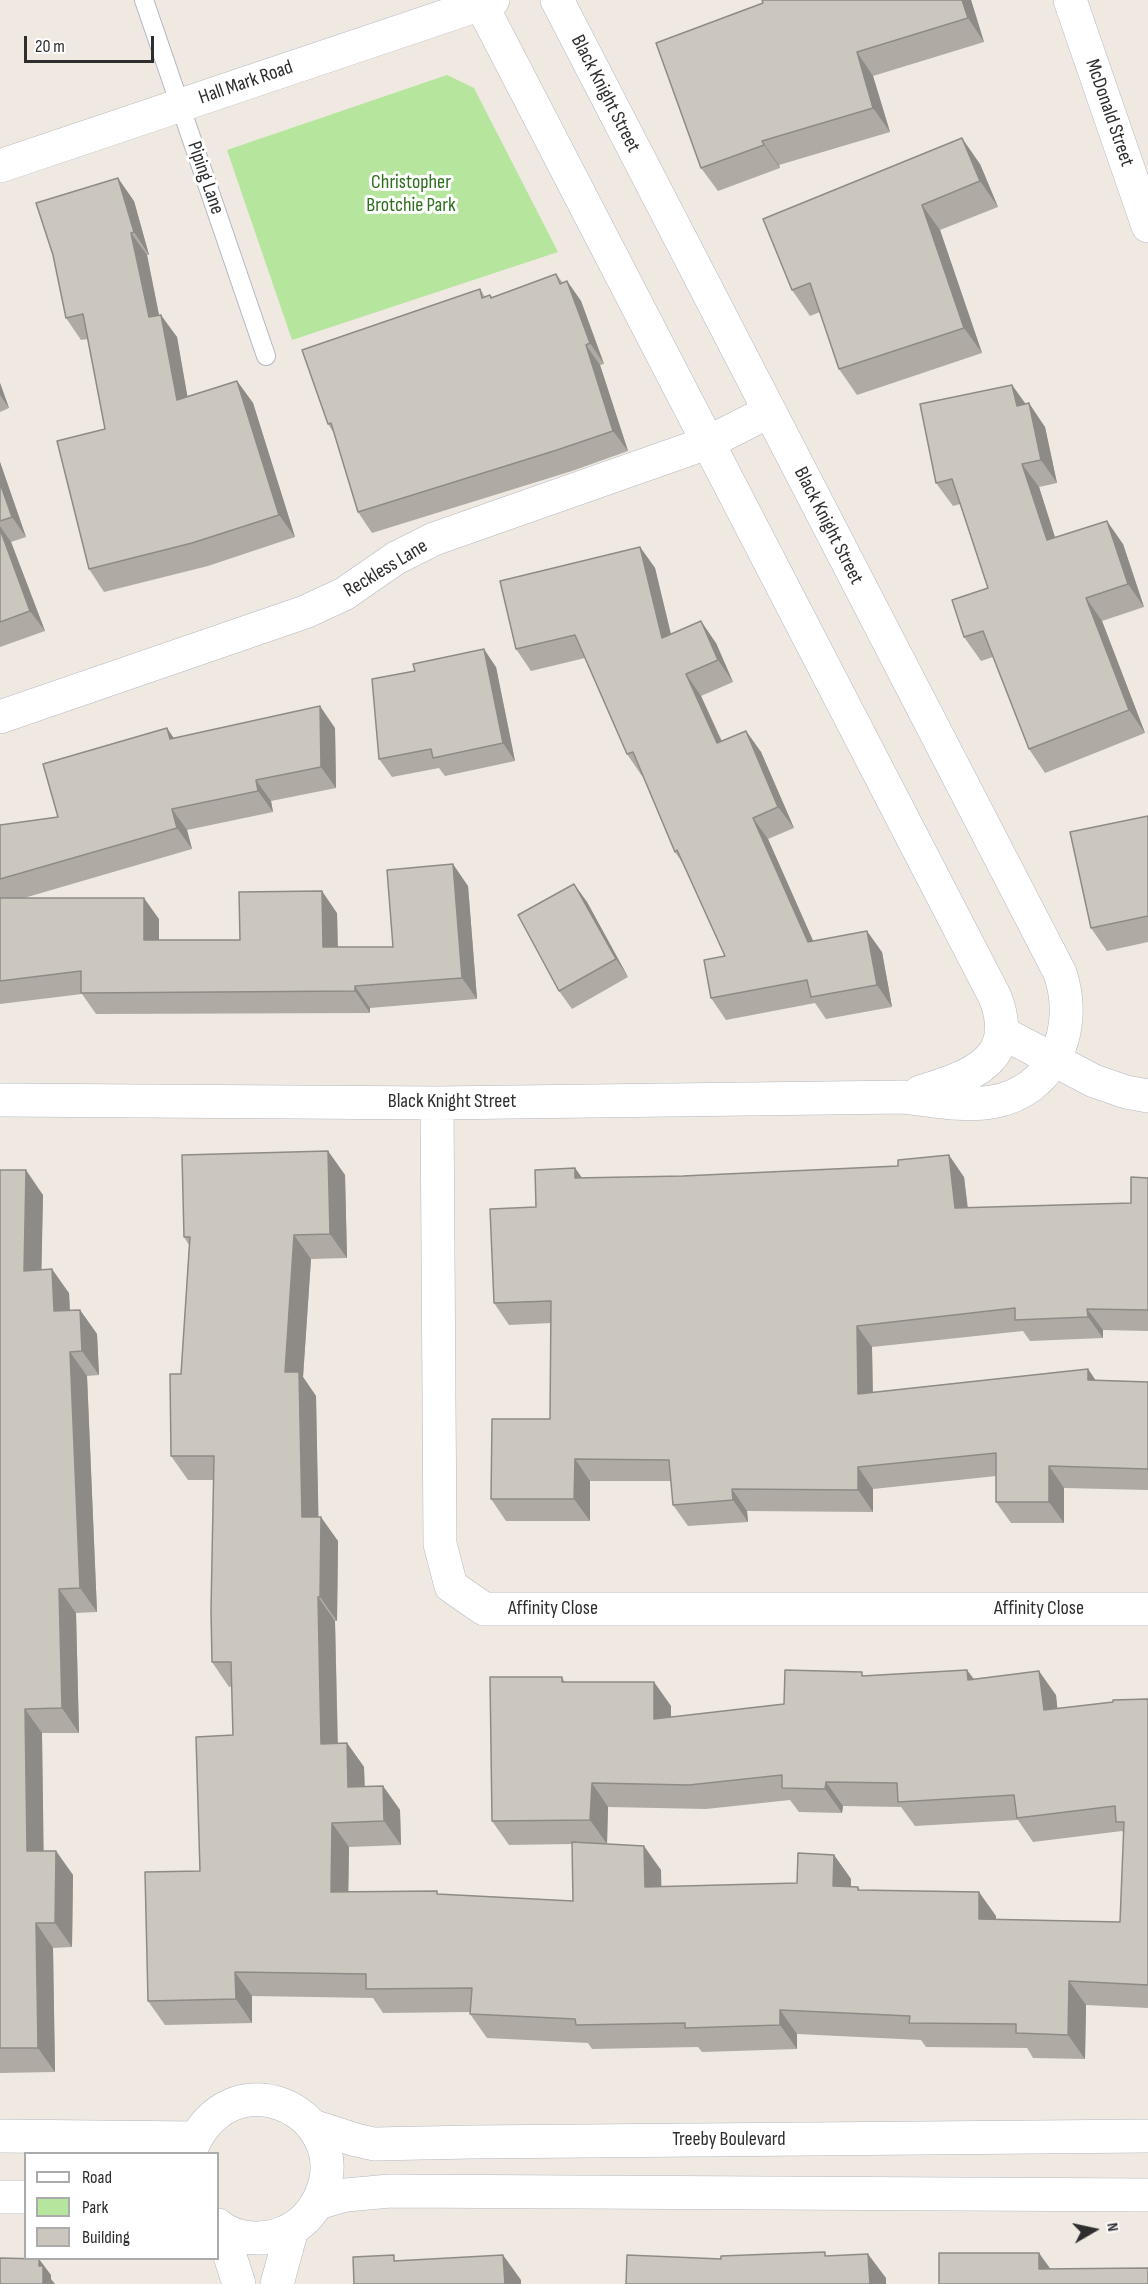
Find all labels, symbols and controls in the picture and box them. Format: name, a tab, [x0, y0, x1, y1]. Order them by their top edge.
scale bar	[27, 24, 158, 62]
street label: Black Knight Street	[565, 31, 645, 157]
text: 20 m	[35, 36, 65, 57]
street label: Hall Mark Road	[196, 56, 296, 110]
street label: McDonald Street	[1079, 56, 1139, 170]
street label: Piping Lane	[181, 138, 229, 218]
park label: Christopher Brotchie Park	[366, 171, 456, 218]
street label: Black Knight Street	[788, 463, 868, 589]
street label: Reckless Lane	[340, 535, 432, 603]
street label: Black Knight Street	[388, 1090, 516, 1114]
street label: Affinity Close	[508, 1597, 598, 1621]
street label: Affinity Close	[994, 1597, 1084, 1621]
street label: Treeby Boulevard	[672, 2128, 786, 2152]
legend	[24, 2152, 219, 2260]
text: Road	[82, 2167, 112, 2188]
text: Park	[82, 2197, 108, 2218]
north arrow	[1064, 2200, 1124, 2260]
text: N	[1102, 2221, 1122, 2233]
text: Building	[82, 2227, 130, 2248]

